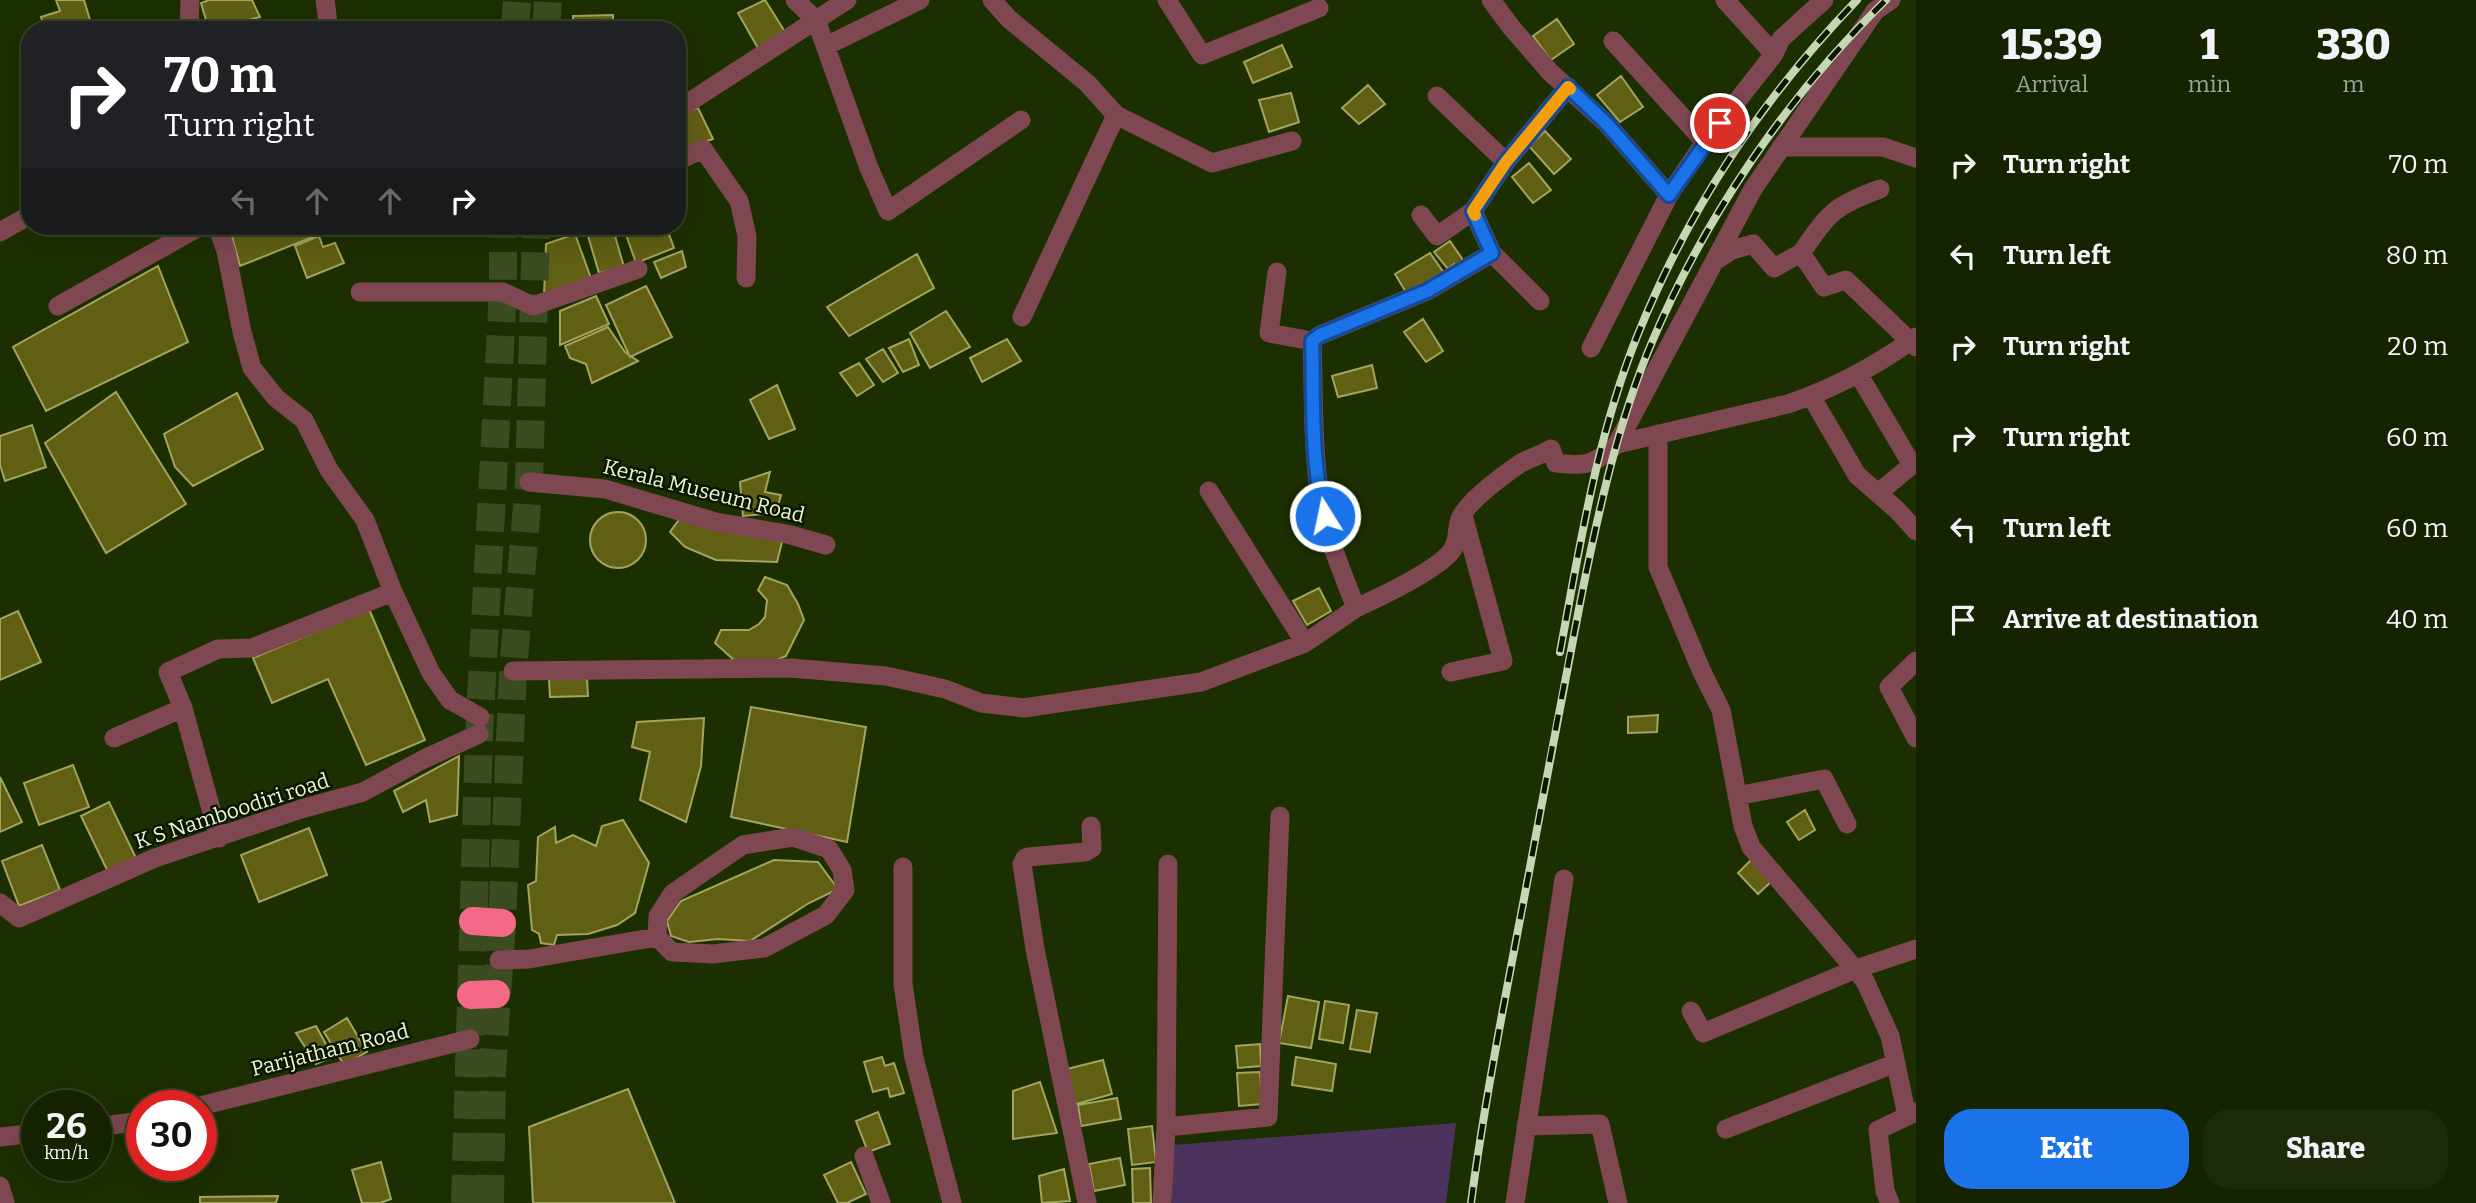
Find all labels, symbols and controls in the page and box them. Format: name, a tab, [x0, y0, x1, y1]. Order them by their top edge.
text: 15:39	[2001, 20, 2103, 70]
text: 1	[2200, 20, 2219, 70]
text: 330	[2316, 20, 2391, 70]
text: 70 m	[164, 46, 276, 105]
icon: right	[49, 49, 140, 140]
text: Arrival	[2015, 70, 2088, 98]
text: min	[2188, 70, 2231, 98]
text: m	[2343, 70, 2365, 98]
pin	[1690, 93, 1750, 153]
icon: arrive	[1701, 104, 1739, 142]
text: Turn right	[164, 106, 315, 144]
icon: right	[1944, 146, 1982, 184]
text: Turn right	[2003, 149, 2130, 180]
text: 70 m	[2389, 149, 2448, 180]
icon: left	[225, 182, 263, 220]
icon: ahead	[298, 182, 336, 220]
icon: ahead	[371, 182, 409, 220]
icon: right	[444, 182, 482, 220]
icon: left	[1944, 237, 1982, 275]
text: Turn left	[2003, 240, 2111, 271]
text: 80 m	[2386, 240, 2448, 271]
icon: right	[1944, 328, 1982, 366]
text: Turn right	[2003, 331, 2130, 362]
text: 20 m	[2387, 331, 2448, 362]
icon: right	[1944, 419, 1982, 457]
text: Turn right	[2003, 422, 2130, 453]
text: 60 m	[2386, 422, 2448, 453]
street label: Kerala Museum Road	[600, 453, 808, 529]
position arrow	[1288, 479, 1362, 553]
icon: left	[1944, 510, 1982, 548]
text: Turn left	[2003, 513, 2111, 544]
text: 60 m	[2386, 513, 2448, 544]
icon: arrive	[1944, 601, 1982, 639]
text: Arrive at destination	[2003, 604, 2258, 635]
text: 40 m	[2386, 604, 2448, 635]
street label: K S Namboodiri road	[131, 767, 333, 855]
street label: Parijatham Road	[248, 1018, 412, 1082]
speed limit sign: 30	[126, 1090, 217, 1181]
text: 26	[46, 1105, 87, 1147]
button: Exit	[1944, 1109, 2189, 1189]
button: Share	[2203, 1109, 2448, 1189]
text: km/h	[44, 1142, 89, 1164]

